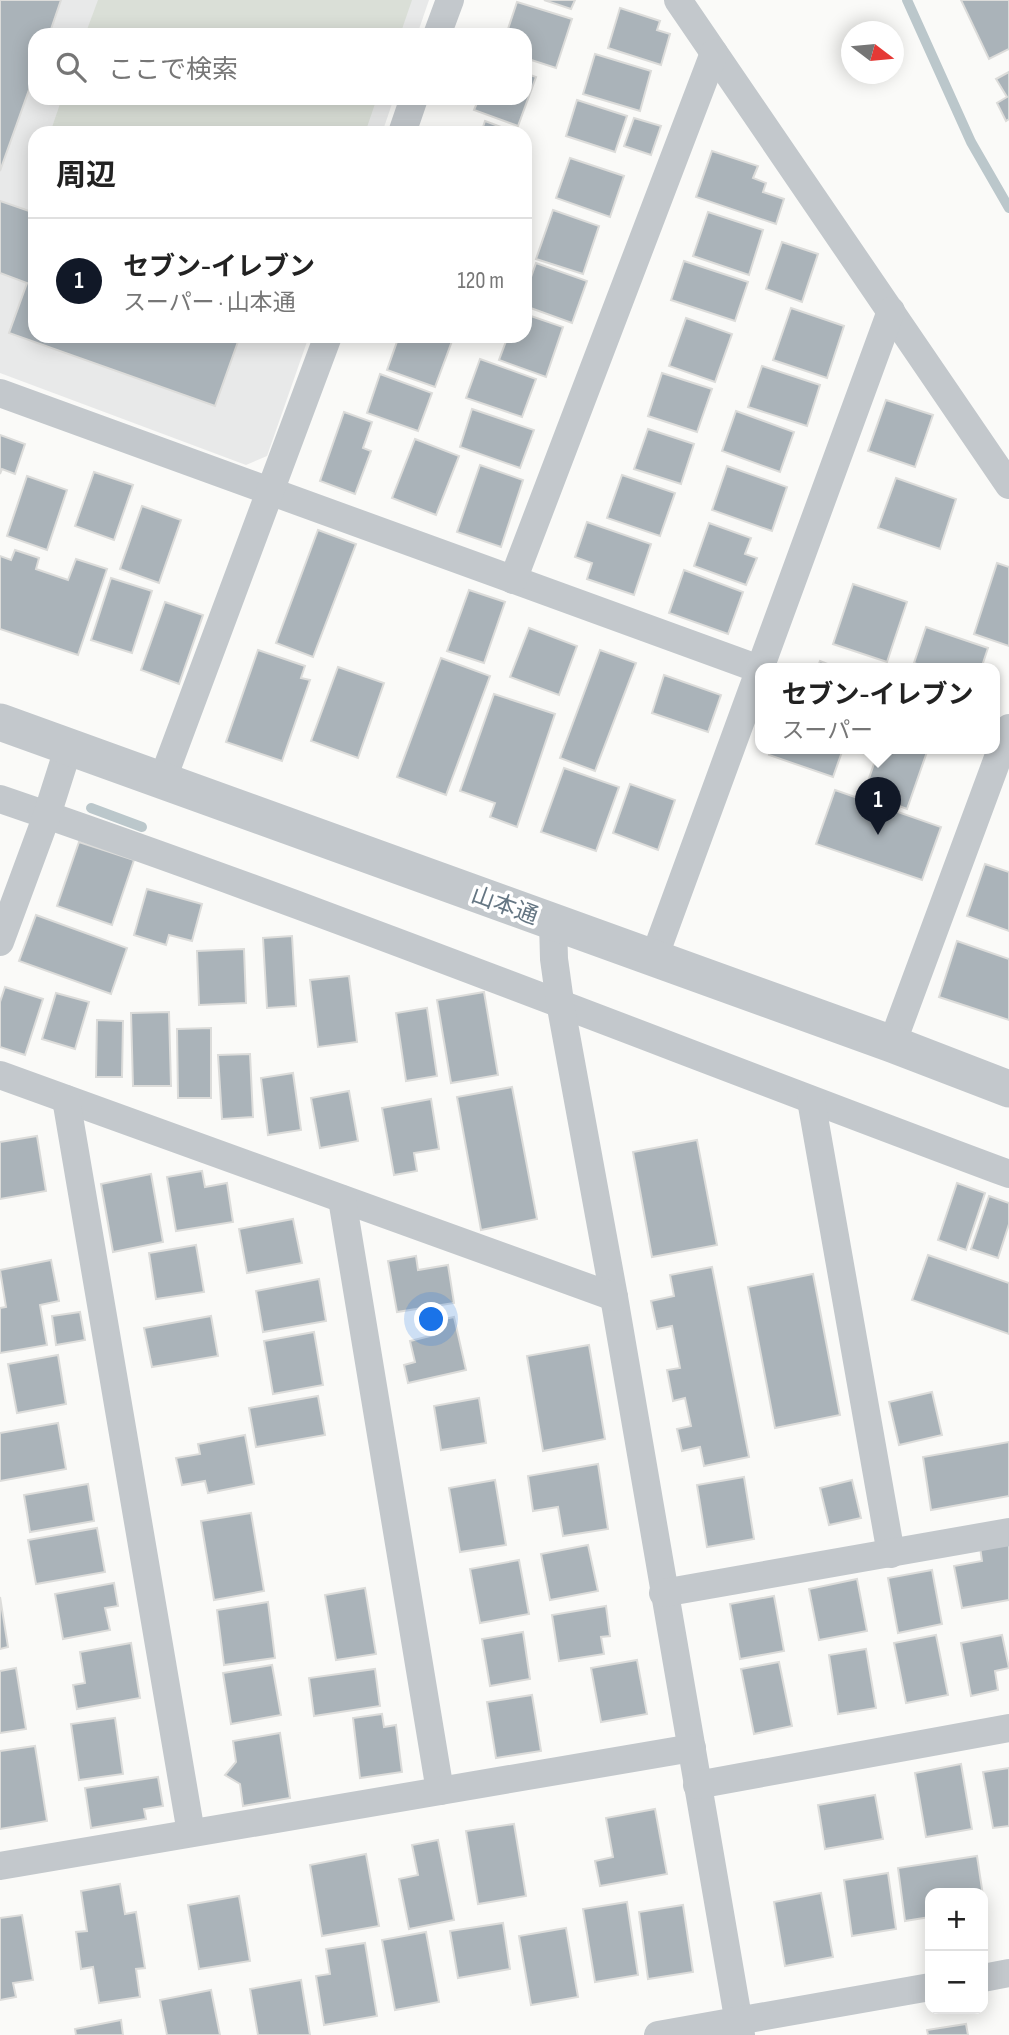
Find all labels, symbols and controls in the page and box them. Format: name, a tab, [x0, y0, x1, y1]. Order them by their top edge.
north arrow	[841, 21, 904, 84]
search box	[28, 28, 532, 105]
icon: search	[52, 48, 90, 86]
text: ここで検索	[108, 55, 238, 86]
text: 周辺	[56, 158, 116, 194]
text: セブン-イレブン	[123, 252, 315, 283]
text: 1	[74, 267, 84, 295]
text: 120 m	[458, 267, 504, 295]
text: スーパー · 山本通	[123, 289, 296, 317]
popup	[755, 663, 1000, 754]
text: セブン-イレブン	[782, 680, 973, 711]
text: スーパー	[782, 717, 873, 745]
pin: 1	[855, 777, 901, 835]
street label: 山本通	[467, 881, 542, 931]
your location	[414, 1302, 448, 1336]
map controls	[925, 1888, 988, 2014]
button: +	[925, 1888, 988, 1951]
button: −	[925, 1951, 988, 2014]

